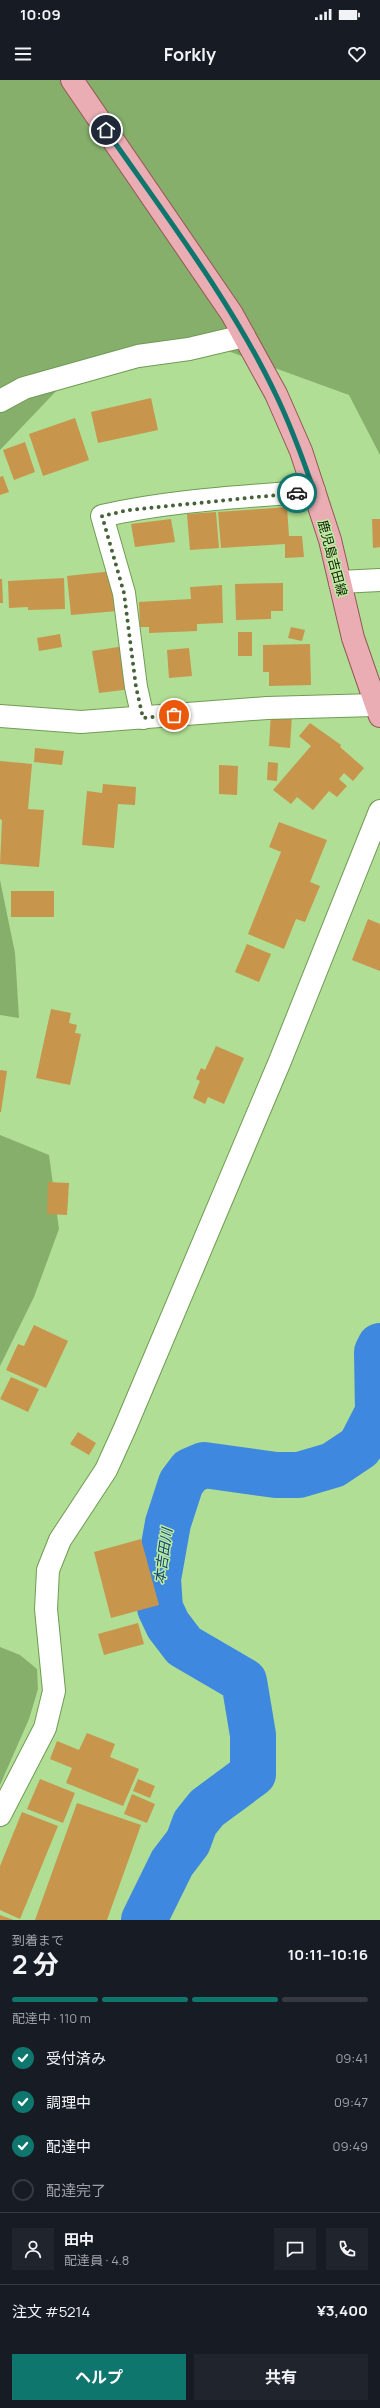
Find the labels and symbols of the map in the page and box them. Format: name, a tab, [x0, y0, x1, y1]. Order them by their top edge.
pin	[89, 113, 123, 147]
courier	[277, 473, 317, 513]
street label: 鹿児島吉田線	[314, 518, 352, 598]
pin	[157, 698, 191, 732]
water label: 本吉田川	[149, 1525, 176, 1585]

